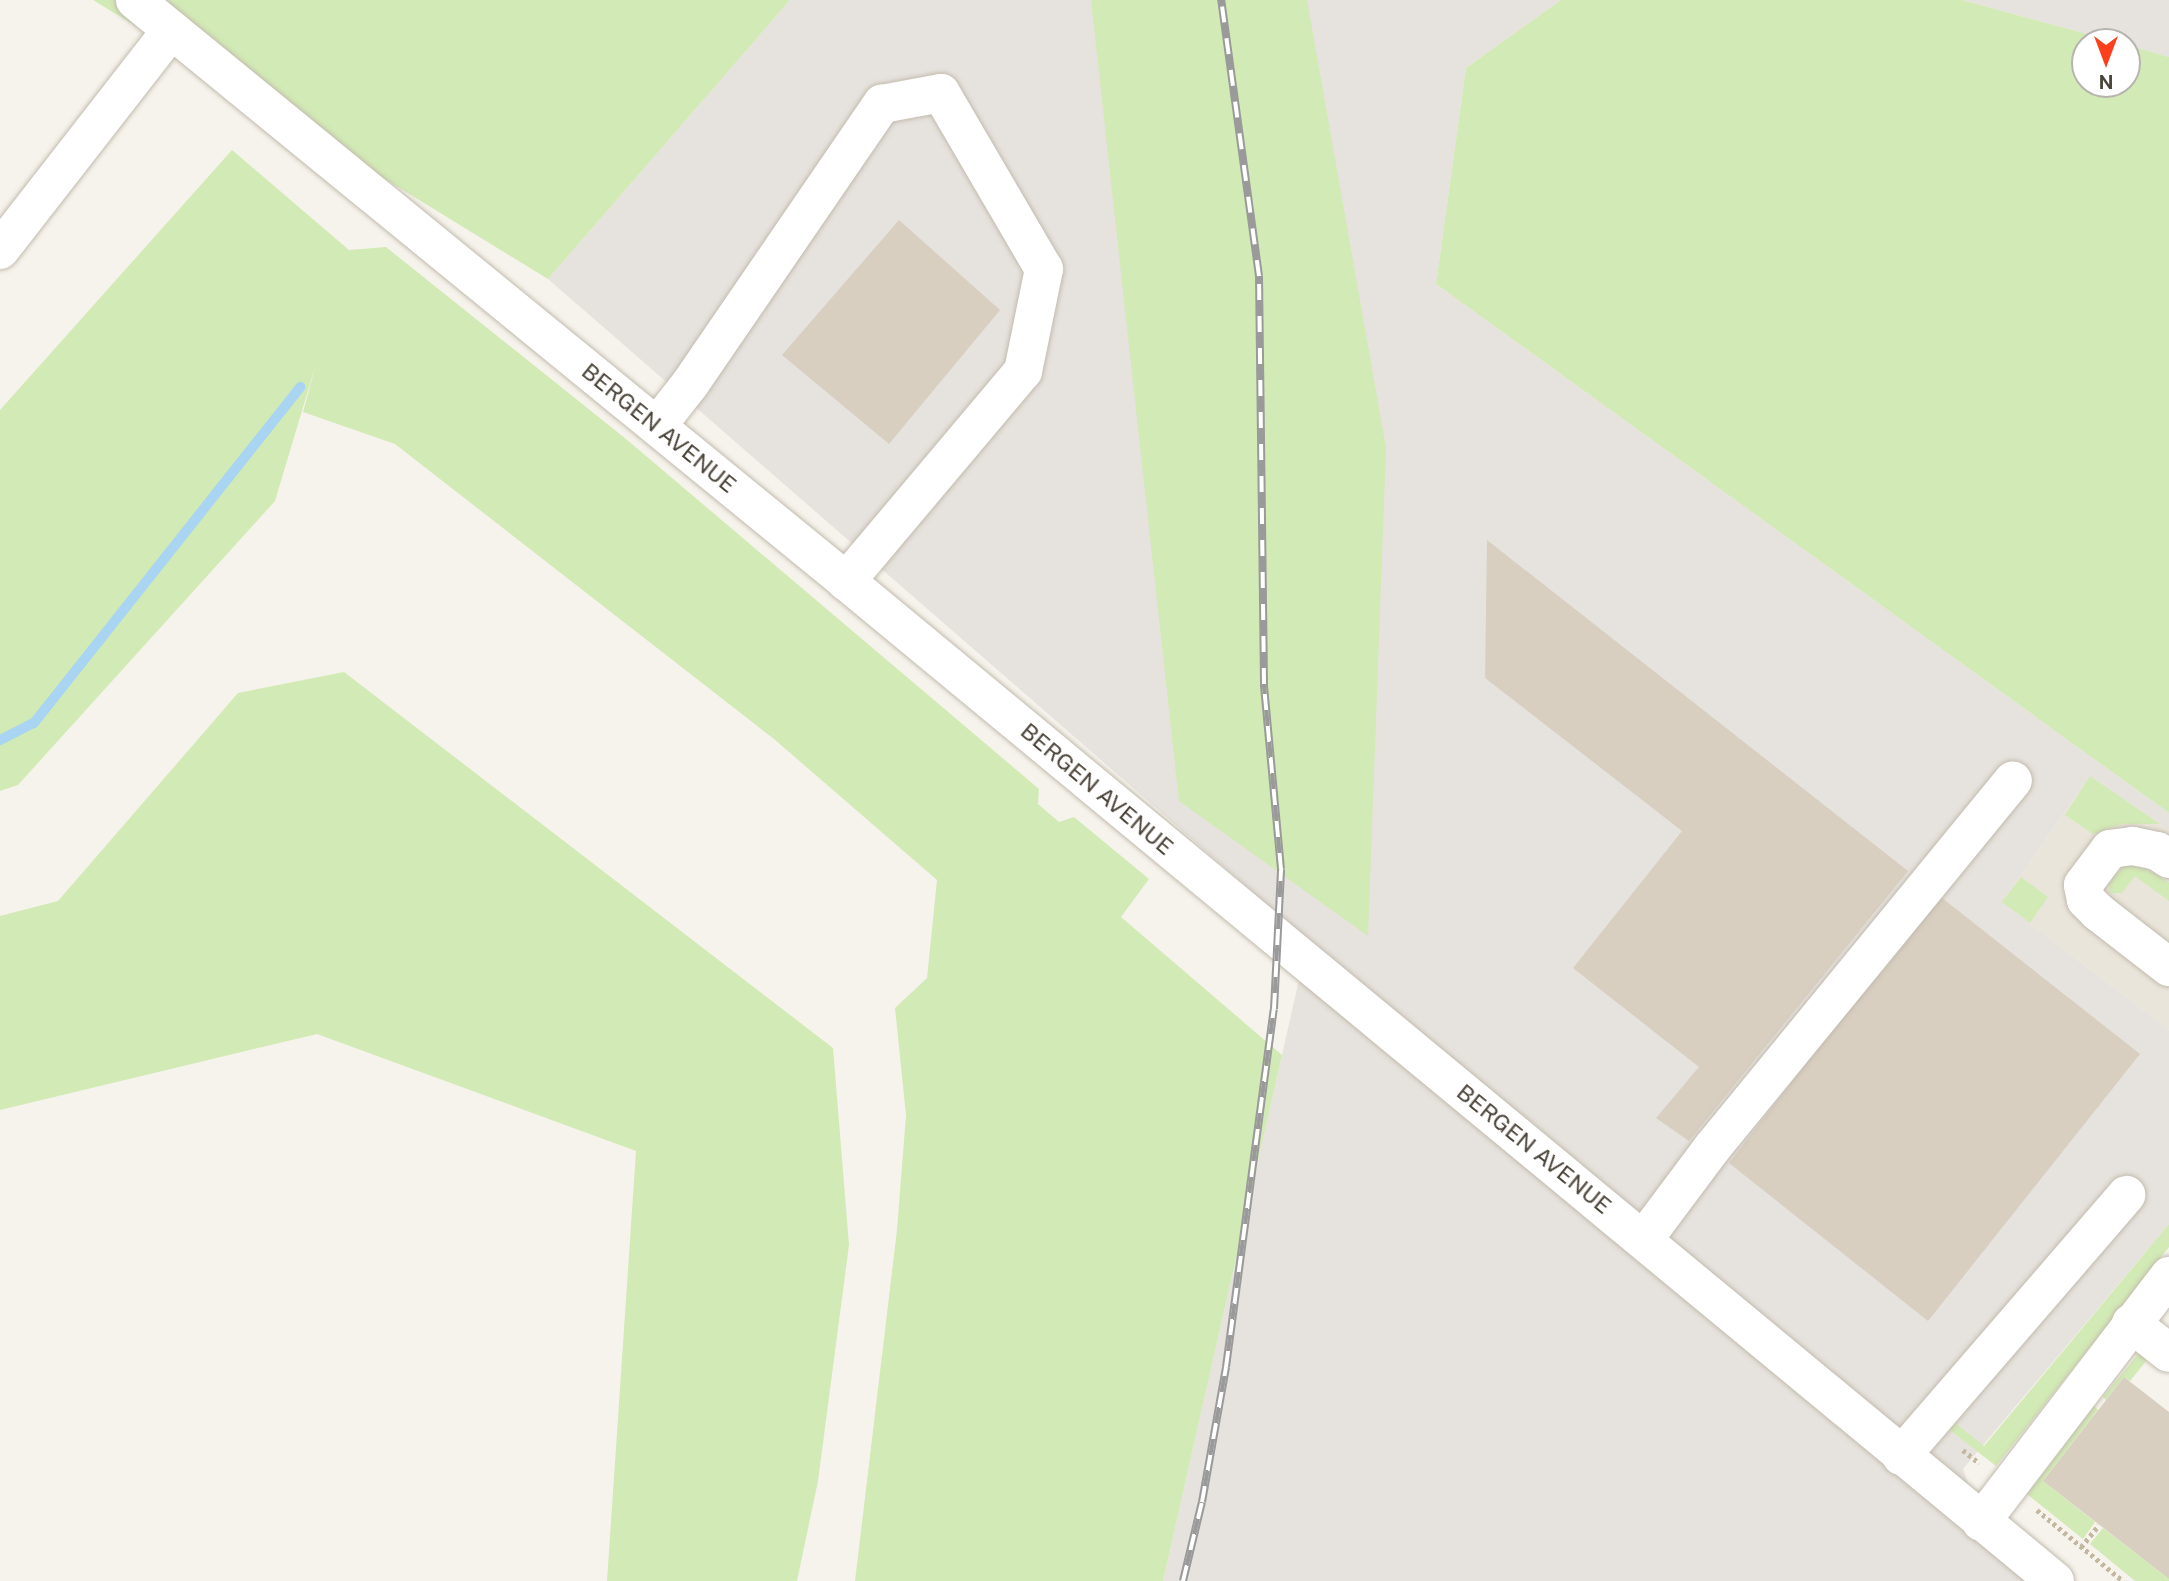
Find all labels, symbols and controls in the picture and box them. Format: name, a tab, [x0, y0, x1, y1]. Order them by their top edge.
north arrow	[2071, 28, 2141, 98]
text: N	[2099, 71, 2113, 93]
street label: BERGEN AVENUE	[576, 357, 742, 499]
street label: BERGEN AVENUE	[1015, 717, 1179, 861]
street label: BERGEN AVENUE	[1451, 1078, 1617, 1220]

